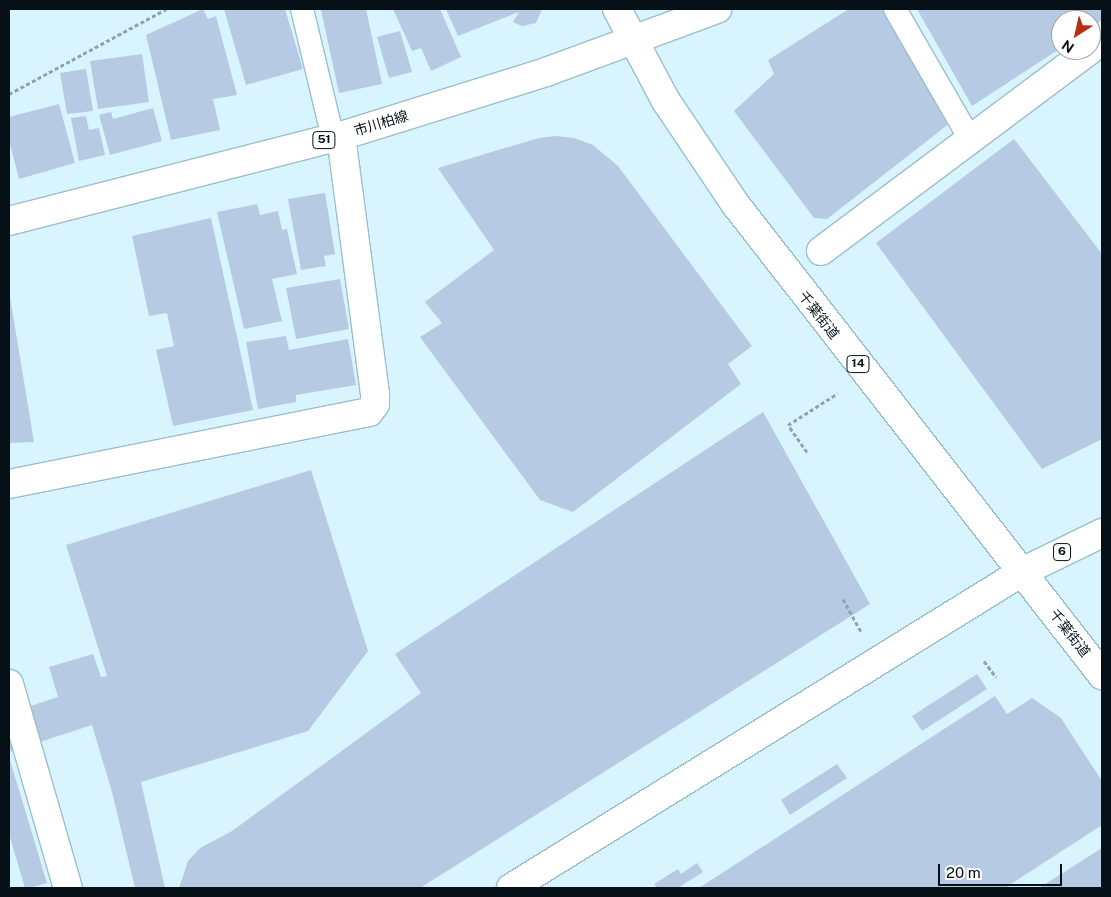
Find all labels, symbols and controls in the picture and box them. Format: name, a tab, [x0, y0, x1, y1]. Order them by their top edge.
north arrow	[1051, 10, 1101, 60]
text: N	[1059, 37, 1077, 56]
street label: 市川柏線	[352, 107, 410, 139]
road number: 51	[312, 130, 336, 150]
street label: 千葉街道	[795, 288, 843, 342]
road number: 14	[846, 354, 870, 374]
road number: 6	[1052, 542, 1072, 562]
street label: 千葉街道	[1046, 606, 1094, 660]
scale bar	[941, 854, 1065, 886]
text: 20 m	[946, 864, 981, 881]

